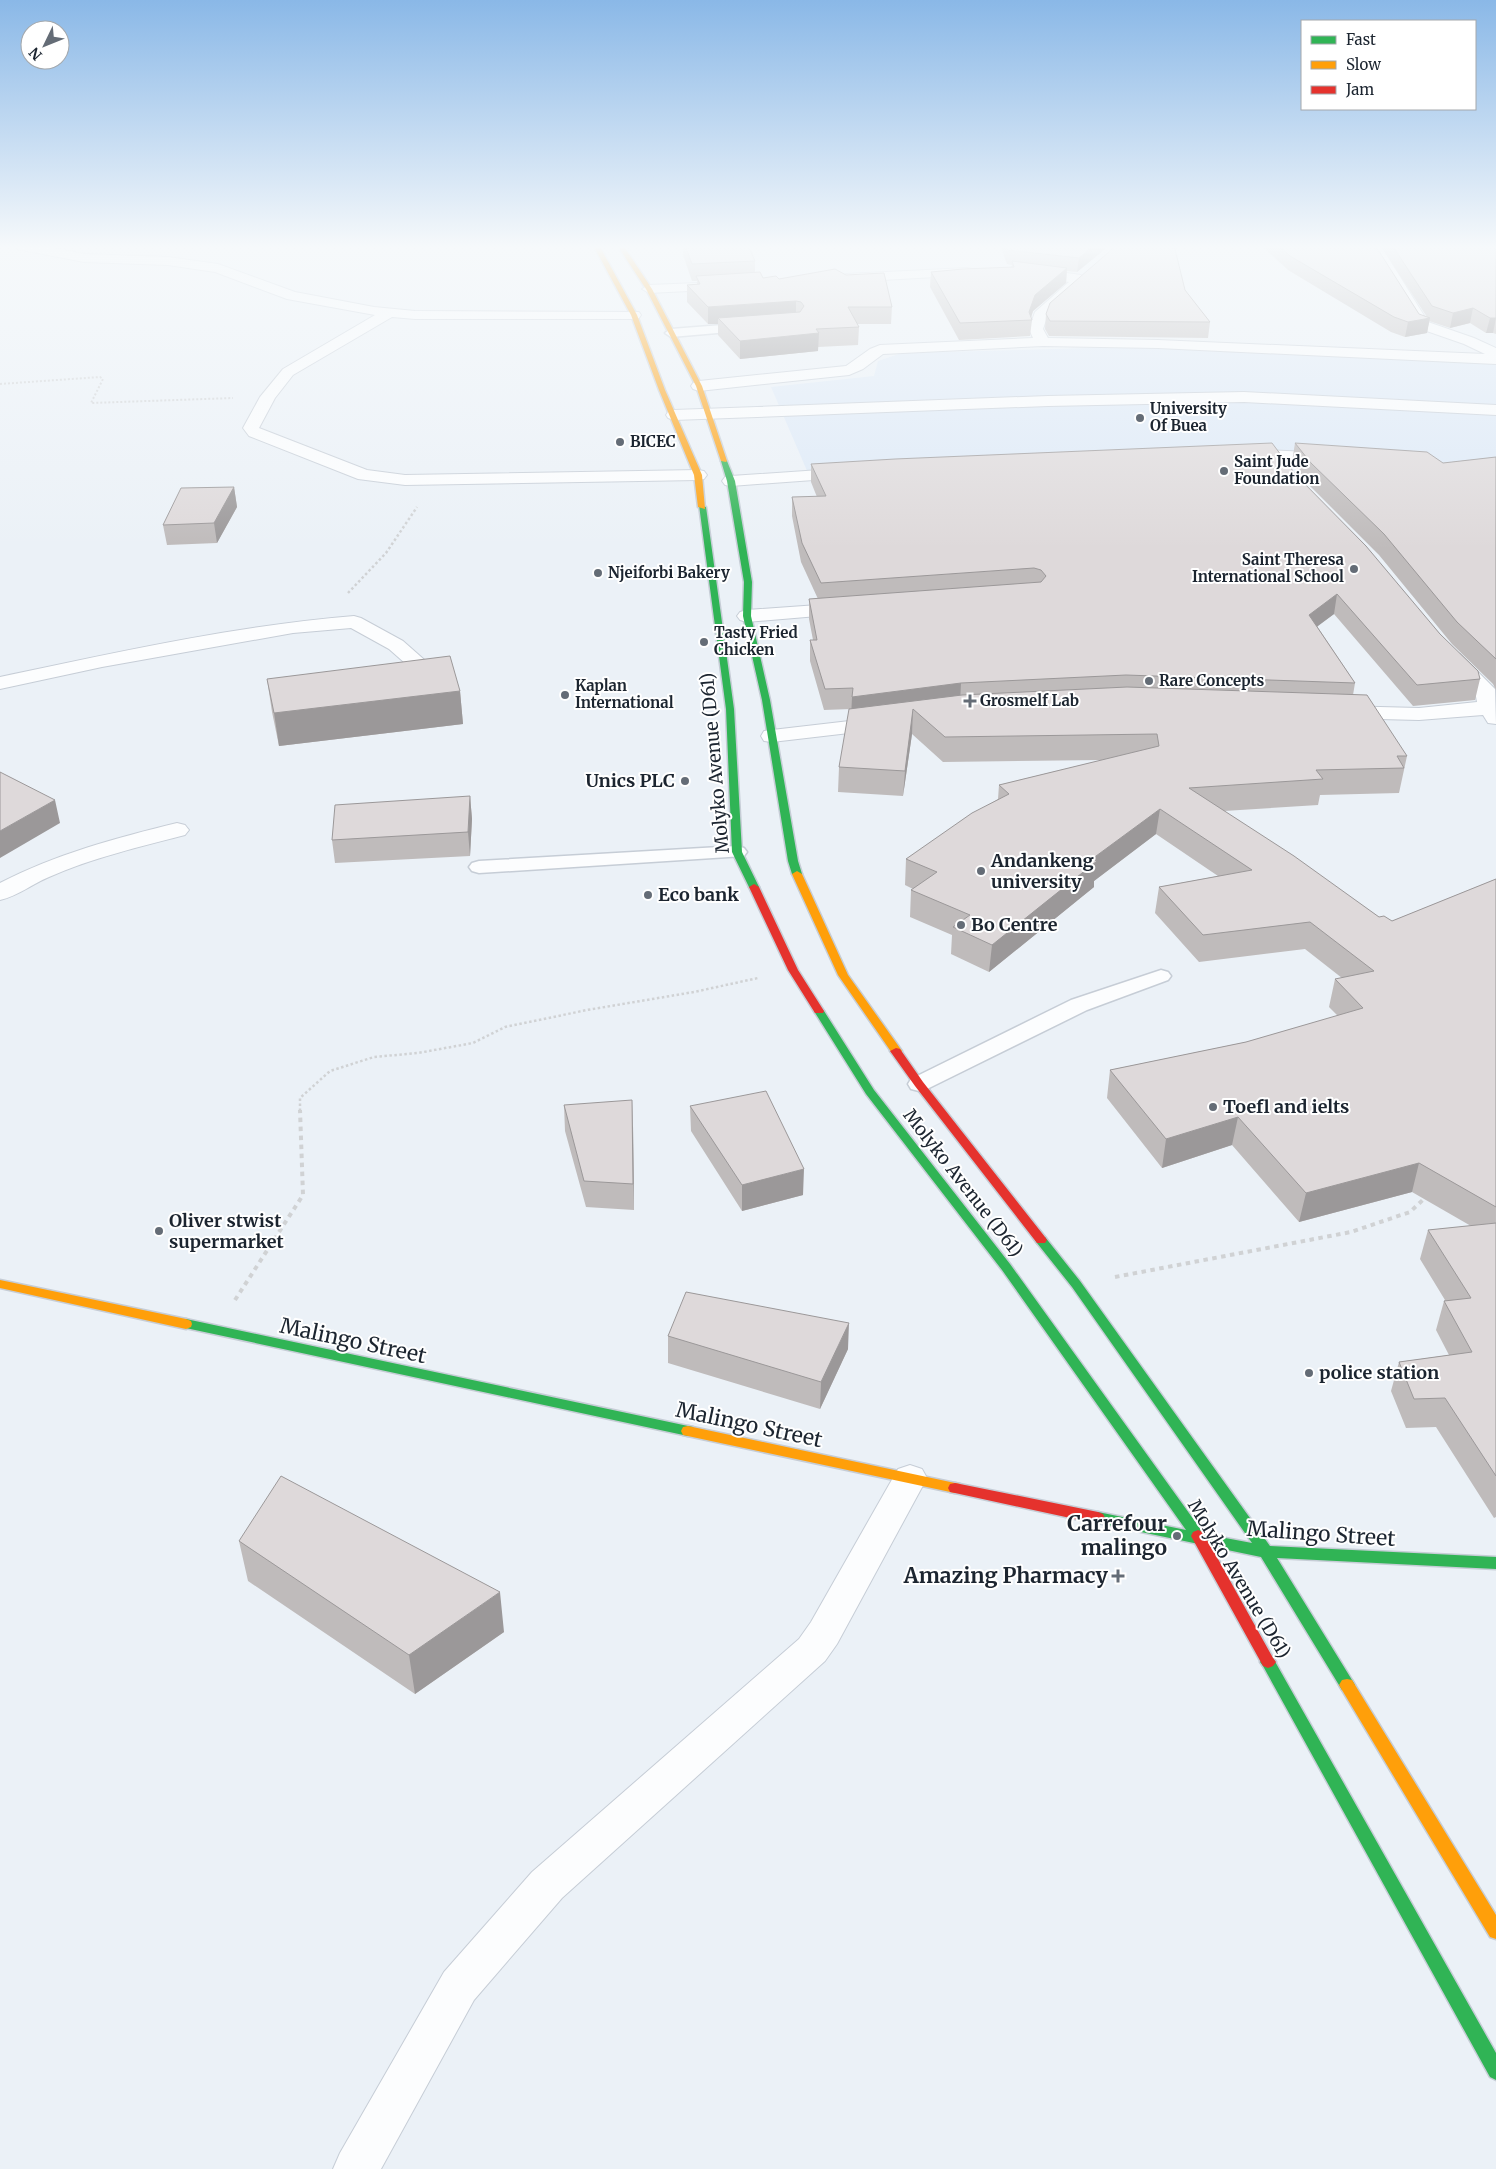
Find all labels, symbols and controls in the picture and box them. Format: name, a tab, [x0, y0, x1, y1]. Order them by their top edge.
north arrow	[20, 20, 70, 70]
legend	[1301, 20, 1476, 110]
text: Fast	[1346, 30, 1376, 49]
text: N	[25, 44, 46, 64]
text: Slow	[1346, 55, 1381, 74]
text: Jam	[1345, 80, 1374, 99]
place label: University Of Buea	[1150, 399, 1227, 435]
marker: University Of Buea	[1134, 412, 1146, 424]
place label: BICEC	[630, 432, 676, 451]
marker: BICEC	[614, 436, 626, 448]
place label: Saint Jude Foundation	[1234, 452, 1319, 488]
marker: Saint Jude Foundation	[1218, 465, 1230, 477]
place label: Saint Theresa International School	[1192, 550, 1345, 586]
place label: Njeiforbi Bakery	[608, 563, 730, 582]
marker: Saint Theresa International School	[1348, 563, 1360, 575]
marker: Njeiforbi Bakery	[592, 567, 604, 579]
place label: Tasty Fried Chicken	[714, 623, 798, 659]
marker: Tasty Fried Chicken	[698, 636, 710, 648]
place label: Rare Concepts	[1159, 671, 1265, 690]
street label: Molyko Avenue (D61)	[695, 672, 734, 854]
marker: Rare Concepts	[1143, 675, 1155, 687]
place label: Kaplan International	[575, 676, 674, 712]
marker: Kaplan International	[559, 689, 571, 701]
place label: Grosmelf Lab	[980, 691, 1079, 710]
marker: Grosmelf Lab	[964, 695, 976, 707]
place label: Unics PLC	[586, 769, 675, 792]
marker: Unics PLC	[679, 775, 691, 787]
place label: Andankeng university	[990, 849, 1094, 893]
marker: Andankeng university	[975, 865, 987, 877]
place label: Eco bank	[658, 883, 739, 906]
marker: Eco bank	[642, 889, 654, 901]
place label: Bo Centre	[971, 913, 1058, 936]
marker: Bo Centre	[955, 919, 967, 931]
place label: Toefl and ielts	[1223, 1095, 1349, 1118]
marker: Toefl and ielts	[1207, 1101, 1219, 1113]
street label: Molyko Avenue (D61)	[899, 1104, 1028, 1261]
place label: Oliver stwist supermarket	[169, 1209, 285, 1253]
marker: Oliver stwist supermarket	[153, 1225, 165, 1237]
street label: Malingo Street	[277, 1312, 429, 1369]
place label: police station	[1319, 1361, 1439, 1384]
marker: police station	[1303, 1367, 1315, 1379]
street label: Malingo Street	[673, 1396, 825, 1453]
street label: Molyko Avenue (D61)	[1183, 1495, 1296, 1662]
place label: Carrefour malingo	[1067, 1510, 1167, 1561]
street label: Malingo Street	[1246, 1515, 1396, 1552]
marker: Carrefour malingo	[1171, 1530, 1183, 1542]
place label: Amazing Pharmacy	[903, 1562, 1109, 1589]
marker: Amazing Pharmacy	[1112, 1570, 1124, 1582]

